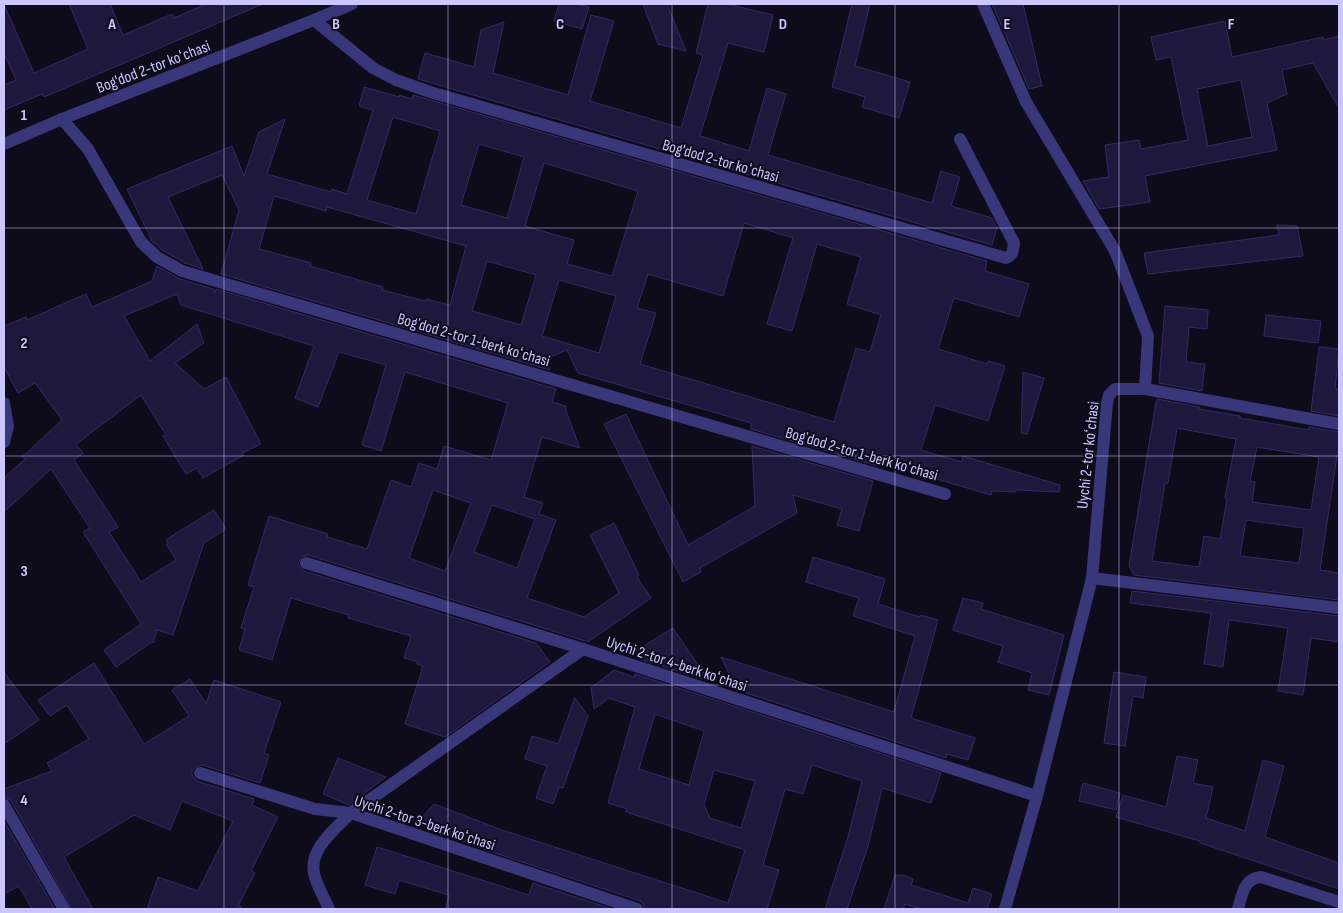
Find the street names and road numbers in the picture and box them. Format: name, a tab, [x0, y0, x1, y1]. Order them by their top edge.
street label: Bog'dod 2-tor koʻchasi	[94, 37, 213, 98]
street label: Bog'dod 2-tor koʻchasi	[660, 136, 781, 187]
street label: Bogʼdod 2-tor 1-berk koʻchasi	[395, 310, 552, 371]
street label: Uychi 2-tor koʻchasi	[1073, 400, 1104, 510]
street label: Bogʼdod 2-tor 1-berk koʻchasi	[783, 424, 940, 485]
street label: Uychi 2-tor 4-berk koʻchasi	[604, 633, 749, 696]
street label: Uychi 2-tor 3-berk koʻchasi	[352, 792, 497, 855]

